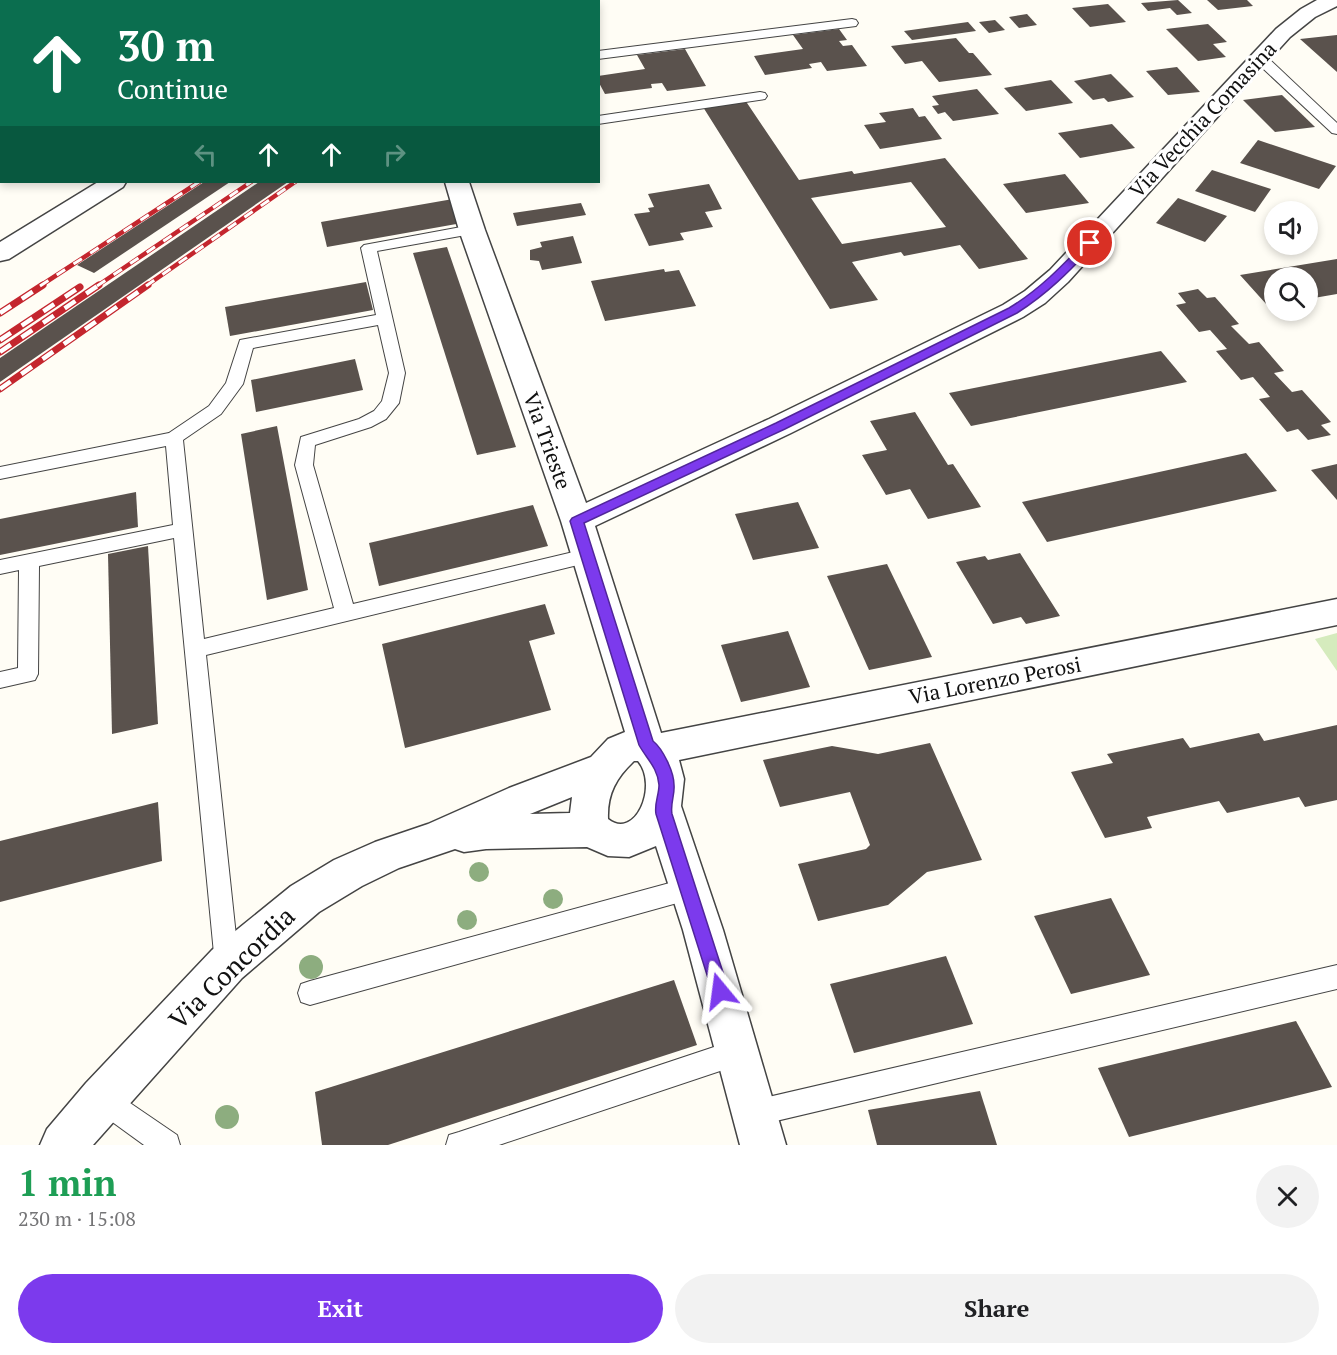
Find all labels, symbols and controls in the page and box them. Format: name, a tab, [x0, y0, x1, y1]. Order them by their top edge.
text: 30 m	[117, 17, 215, 73]
icon: ahead	[18, 24, 96, 102]
street label: Via Vecchia Comasina	[1122, 35, 1282, 204]
text: Continue	[117, 71, 228, 107]
icon: left	[189, 138, 222, 171]
icon: ahead	[252, 138, 285, 171]
icon: ahead	[315, 138, 348, 171]
icon: right	[378, 138, 411, 171]
map controls	[1264, 201, 1318, 321]
button: sound	[1264, 201, 1318, 255]
pin	[1064, 217, 1115, 268]
icon: arrive	[1073, 226, 1106, 259]
button: search	[1264, 267, 1318, 321]
street label: Via Trieste	[517, 388, 578, 493]
street label: Via Lorenzo Perosi	[906, 650, 1083, 710]
street label: Via Concordia	[161, 899, 302, 1036]
position arrow	[688, 959, 752, 1023]
text: 1 min	[18, 1159, 116, 1206]
button: close	[1256, 1165, 1319, 1228]
text: 230 m · 15:08	[18, 1205, 136, 1232]
button: Exit	[18, 1274, 663, 1343]
button: Share	[675, 1274, 1319, 1343]

